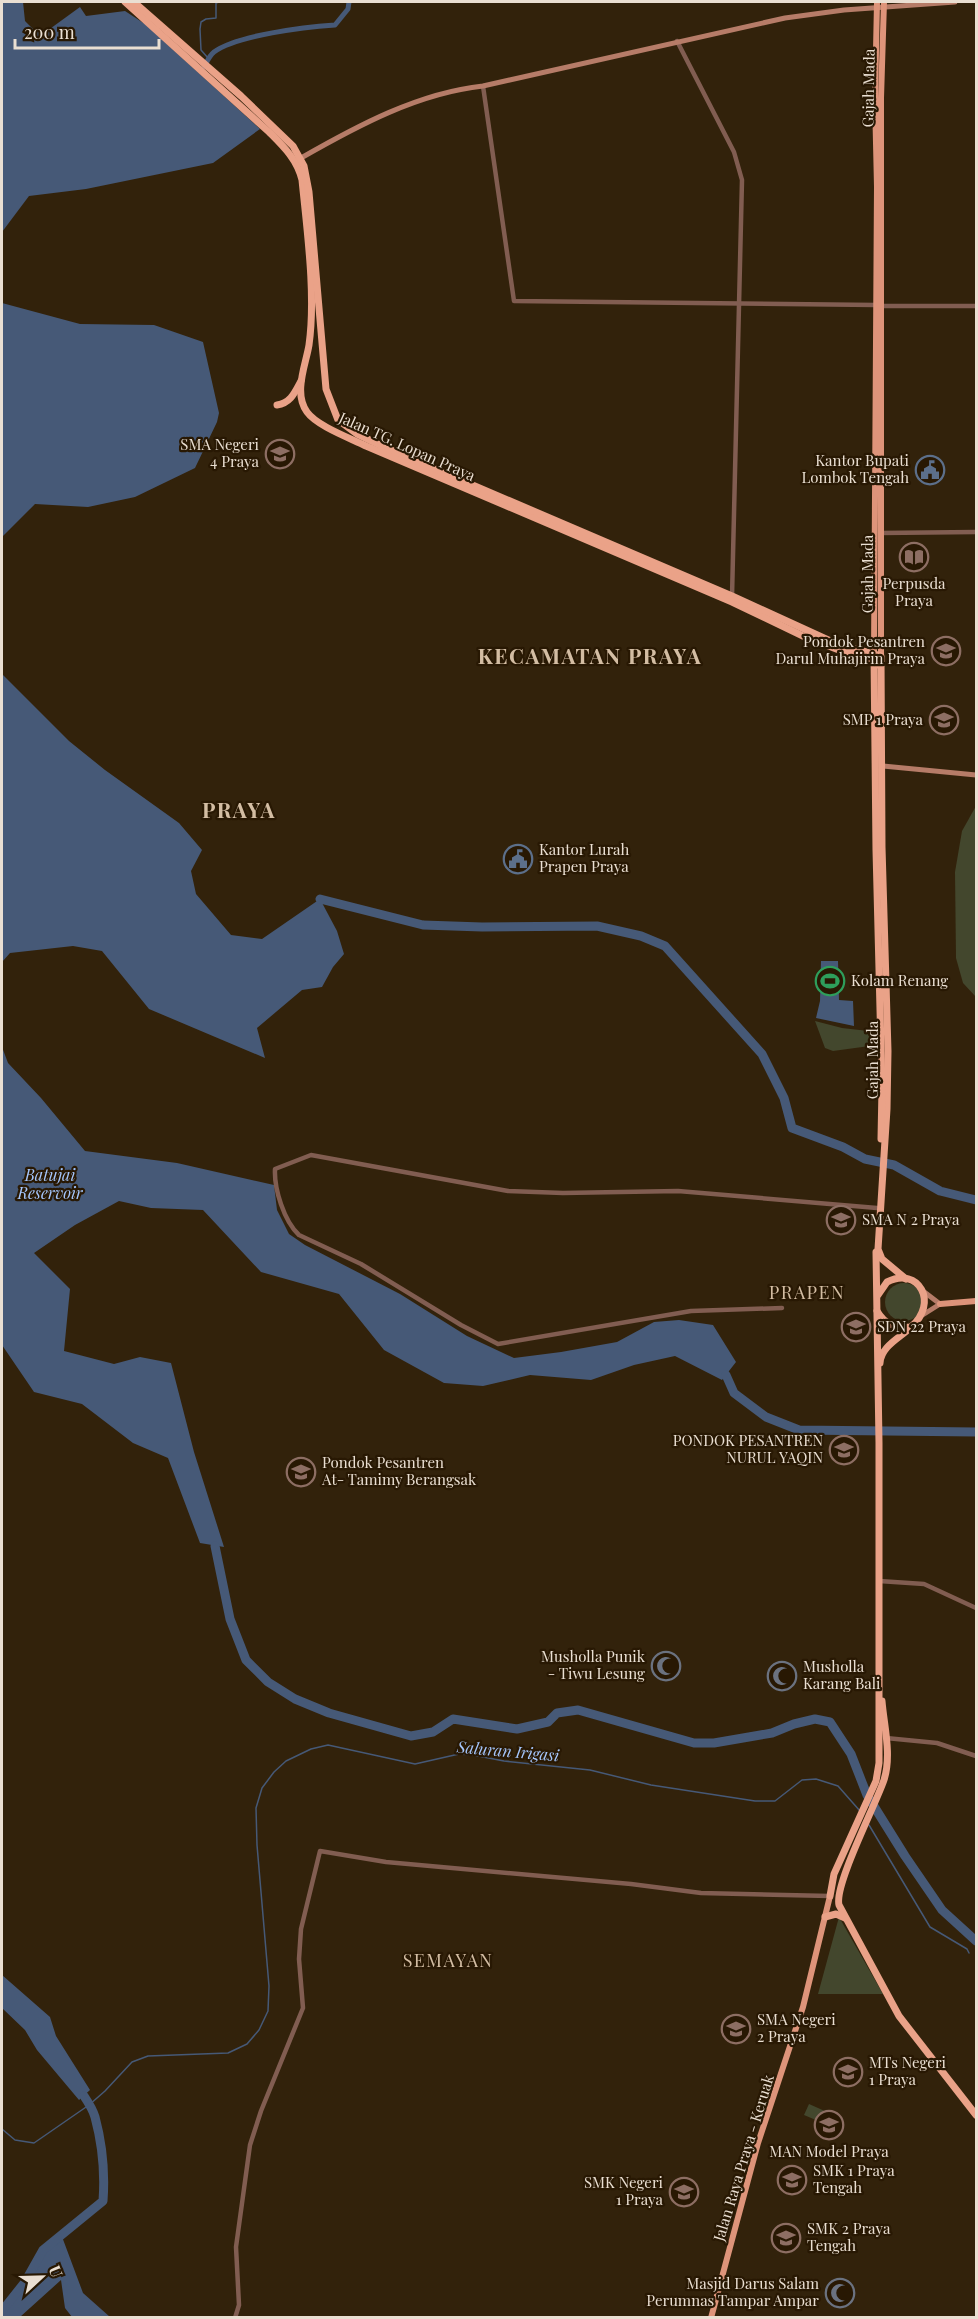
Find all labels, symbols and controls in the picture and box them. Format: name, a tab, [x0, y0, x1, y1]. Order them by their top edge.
scale bar	[15, 12, 159, 50]
text: 200 m	[24, 20, 75, 44]
street label: Gajah Mada	[857, 48, 879, 127]
street label: Jalan TG. Lopan Praya	[335, 407, 479, 485]
place label: SMA Negeri 4 Praya	[180, 434, 260, 471]
school or university icon: SMA Negeri 4 Praya	[264, 438, 296, 470]
place label: Kantor Bupati Lombok Tengah	[802, 450, 910, 487]
public building icon: Kantor Bupati Lombok Tengah	[914, 454, 946, 486]
street label: Gajah Mada	[857, 534, 877, 613]
library icon: Perpusda Praya	[898, 541, 930, 573]
place label: Perpusda Praya	[882, 573, 946, 610]
place label: Pondok Pesantren Darul Muhajirin Praya	[776, 631, 926, 668]
school or university icon: Pondok Pesantren Darul Muhajirin Praya	[930, 635, 962, 667]
district label: KECAMATAN PRAYA	[478, 641, 702, 669]
school or university icon: SMP 1 Praya	[928, 704, 960, 736]
place label: SMP 1 Praya	[843, 709, 924, 729]
district label: PRAYA	[202, 795, 276, 823]
place label: Kantor Lurah Prapen Praya	[539, 839, 630, 876]
public building icon: Kantor Lurah Prapen Praya	[502, 843, 534, 875]
sports icon: Kolam Renang	[814, 965, 846, 997]
place label: Kolam Renang	[851, 970, 948, 990]
street label: Gajah Mada	[862, 1020, 882, 1099]
water label: Batujai Reservoir	[16, 1164, 84, 1203]
school or university icon: SMA N 2 Praya	[825, 1204, 857, 1236]
place label: SMA N 2 Praya	[862, 1209, 960, 1229]
district label: PRAPEN	[769, 1280, 845, 1304]
school or university icon: SDN 22 Praya	[840, 1311, 872, 1343]
place label: SDN 22 Praya	[877, 1316, 967, 1336]
place label: PONDOK PESANTREN NURUL YAQIN	[673, 1430, 823, 1467]
school or university icon: PONDOK PESANTREN NURUL YAQIN	[828, 1434, 860, 1466]
place label: Pondok Pesantren At- Tamimy Berangsak	[321, 1452, 477, 1489]
school or university icon: Pondok Pesantren At- Tamimy Berangsak	[285, 1456, 317, 1488]
place label: Musholla Punik - Tiwu Lesung	[541, 1646, 646, 1683]
mosque icon: Musholla Punik - Tiwu Lesung	[650, 1650, 682, 1682]
place label: Musholla Karang Bali	[803, 1656, 881, 1693]
mosque icon: Musholla Karang Bali	[766, 1660, 798, 1692]
water label: Saluran Irigasi	[455, 1735, 561, 1766]
district label: SEMAYAN	[403, 1948, 493, 1972]
place label: SMA Negeri 2 Praya	[757, 2009, 836, 2046]
school or university icon: SMA Negeri 2 Praya	[720, 2013, 752, 2045]
place label: MTs Negeri 1 Praya	[869, 2052, 947, 2089]
school or university icon: MTs Negeri 1 Praya	[832, 2056, 864, 2088]
street label: Jalan Raya Praya - Keruak	[708, 2071, 778, 2244]
school or university icon: MAN Model Praya	[813, 2109, 845, 2141]
place label: MAN Model Praya	[769, 2141, 889, 2161]
place label: SMK 1 Praya Tengah	[813, 2160, 895, 2197]
school or university icon: SMK 1 Praya Tengah	[776, 2164, 808, 2196]
place label: SMK Negeri 1 Praya	[584, 2172, 664, 2209]
school or university icon: SMK Negeri 1 Praya	[668, 2176, 700, 2208]
place label: SMK 2 Praya Tengah	[807, 2218, 891, 2255]
school or university icon: SMK 2 Praya Tengah	[770, 2222, 802, 2254]
north arrow	[12, 2247, 72, 2307]
text: U	[45, 2262, 68, 2280]
place label: Masjid Darus Salam Perumnas Tampar Ampar	[646, 2273, 820, 2310]
mosque icon: Masjid Darus Salam Perumnas Tampar Ampar	[824, 2277, 856, 2309]

